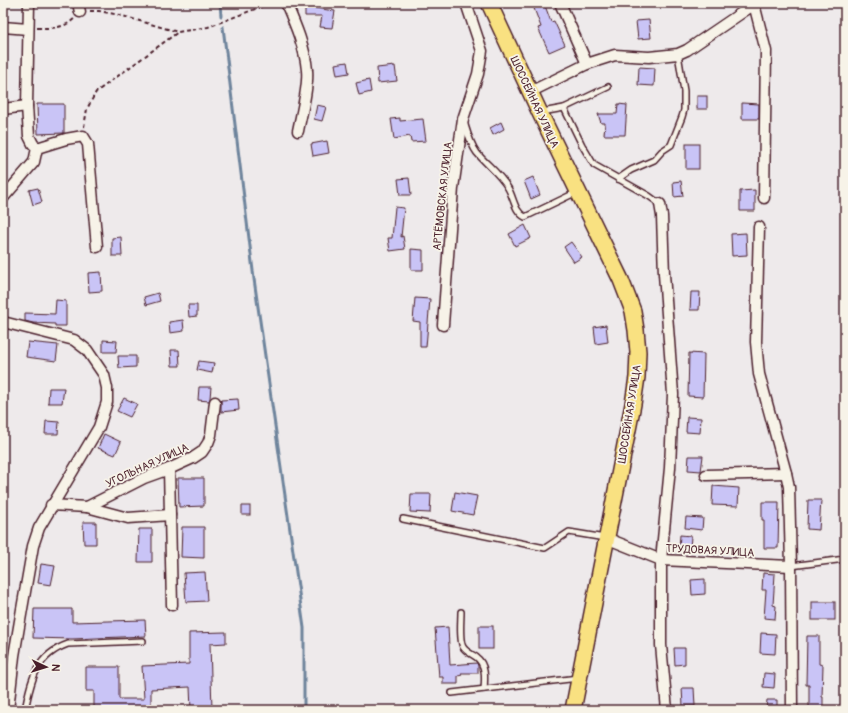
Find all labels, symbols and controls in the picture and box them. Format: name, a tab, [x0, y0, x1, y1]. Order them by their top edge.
street label: ШОССЕЙНАЯ УЛИЦА	[508, 54, 561, 150]
street label: АРТЁМОВСКАЯ УЛИЦА	[430, 141, 455, 251]
street label: ШОССЕЙНАЯ УЛИЦА	[615, 364, 644, 464]
street label: УГОЛЬНАЯ УЛИЦА	[104, 441, 191, 490]
street label: ТРУДОВАЯ УЛИЦА	[665, 542, 755, 559]
north arrow	[26, 647, 66, 687]
text: N	[49, 663, 62, 672]

